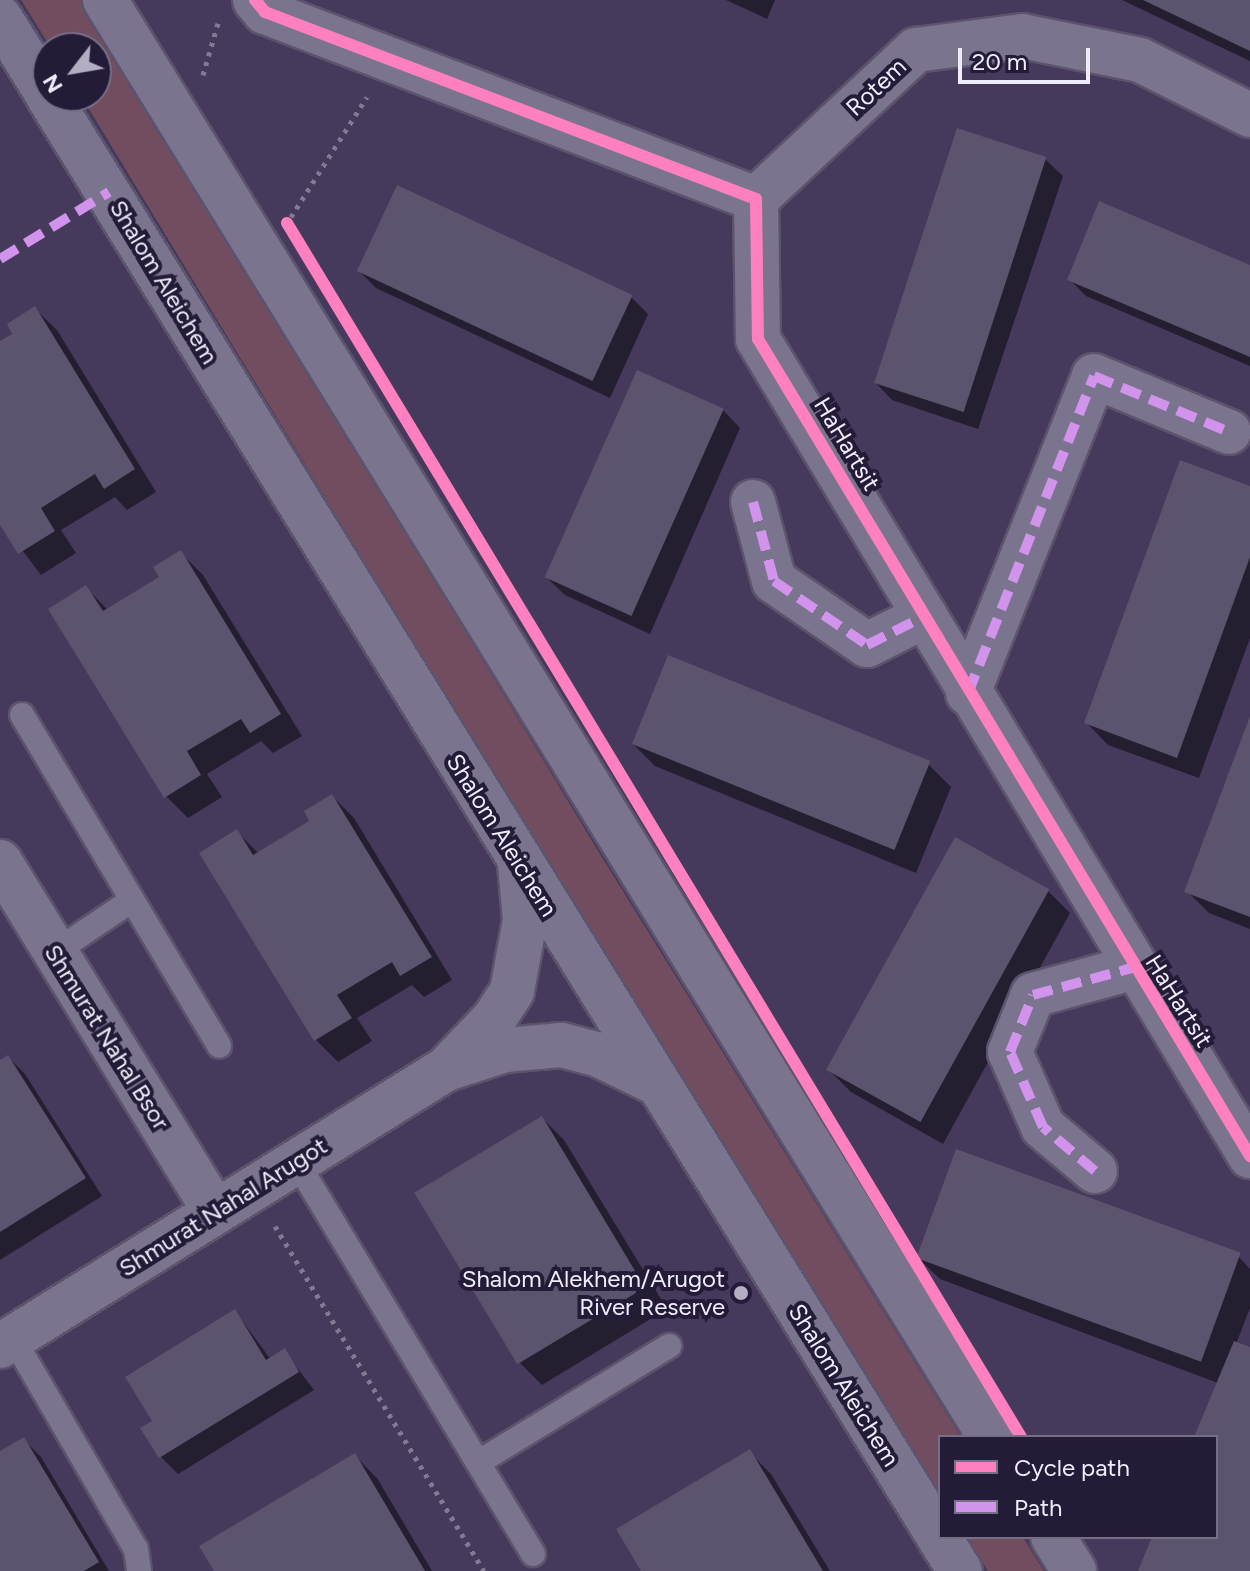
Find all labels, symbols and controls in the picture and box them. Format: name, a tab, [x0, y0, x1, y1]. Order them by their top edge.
north arrow	[32, 32, 112, 112]
scale bar	[962, 32, 1094, 82]
text: 20 m	[972, 47, 1027, 76]
street label: Rotem	[840, 52, 912, 122]
text: N	[37, 69, 69, 98]
street label: Shalom Aleichem	[104, 195, 224, 369]
street label: HaHartsit	[808, 392, 886, 496]
street label: Shalom Aleichem	[440, 748, 564, 922]
street label: Shmurat Nahal Bsor	[38, 939, 176, 1135]
street label: HaHartsit	[1139, 949, 1219, 1053]
street label: Shmurat Nahal Arugot	[114, 1131, 332, 1283]
place label: Shalom Alekhem/Arugot River Reserve	[462, 1265, 725, 1321]
marker: Shalom Alekhem/Arugot River Reserve	[732, 1284, 750, 1302]
street label: Shalom Aleichem	[782, 1298, 906, 1472]
legend	[938, 1435, 1218, 1539]
text: Cycle path	[1014, 1453, 1130, 1482]
text: Path	[1014, 1493, 1062, 1522]

